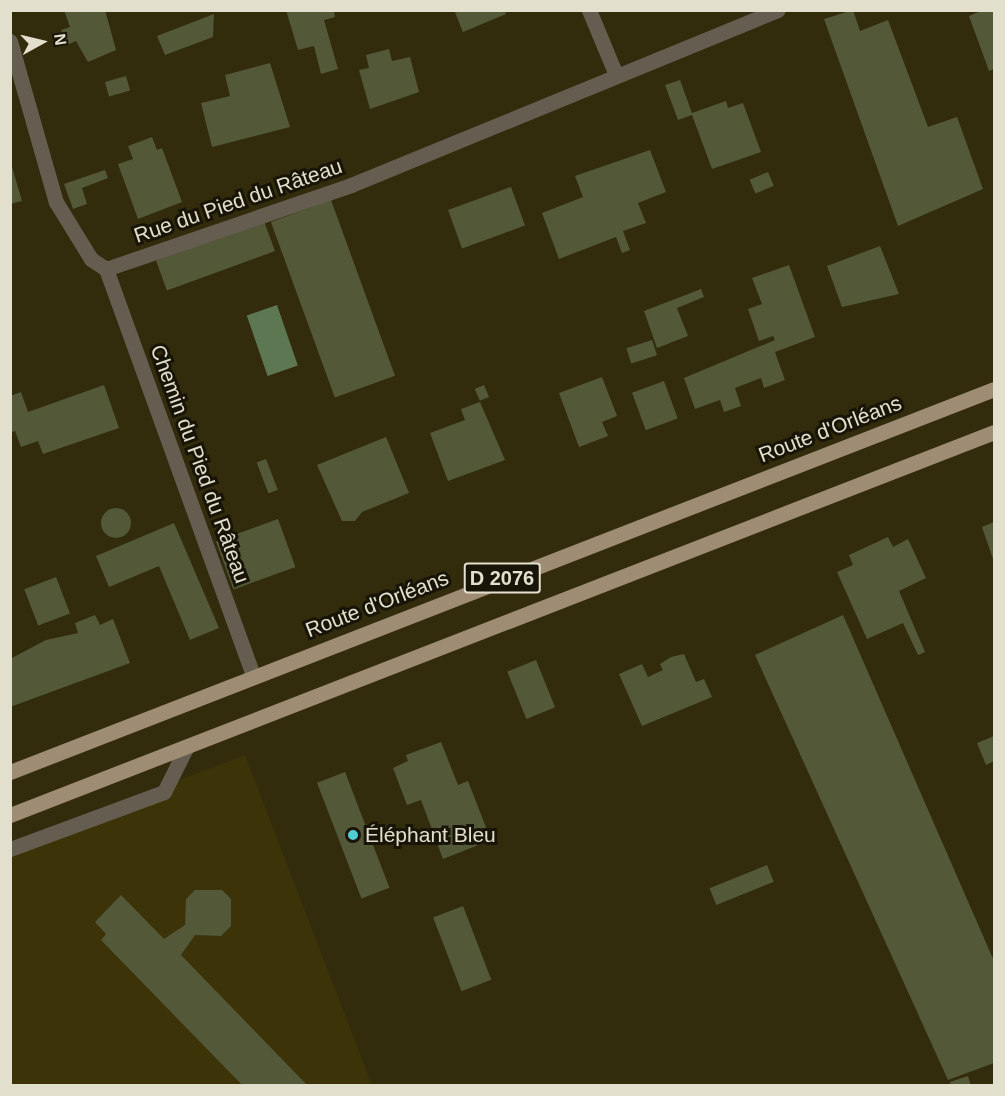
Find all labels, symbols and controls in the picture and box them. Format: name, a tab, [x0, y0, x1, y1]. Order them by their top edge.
north arrow	[12, 12, 72, 72]
text: N	[51, 33, 70, 46]
street label: Rue du Pied du Râteau	[131, 154, 345, 248]
street label: Chemin du Pied du Râteau	[145, 341, 255, 587]
street label: Route d'Orléans	[755, 390, 905, 468]
road number: D 2076	[463, 561, 541, 595]
street label: Route d'Orléans	[302, 565, 452, 643]
place label: Éléphant Bleu	[365, 822, 496, 848]
marker: Éléphant Bleu	[346, 828, 360, 842]

